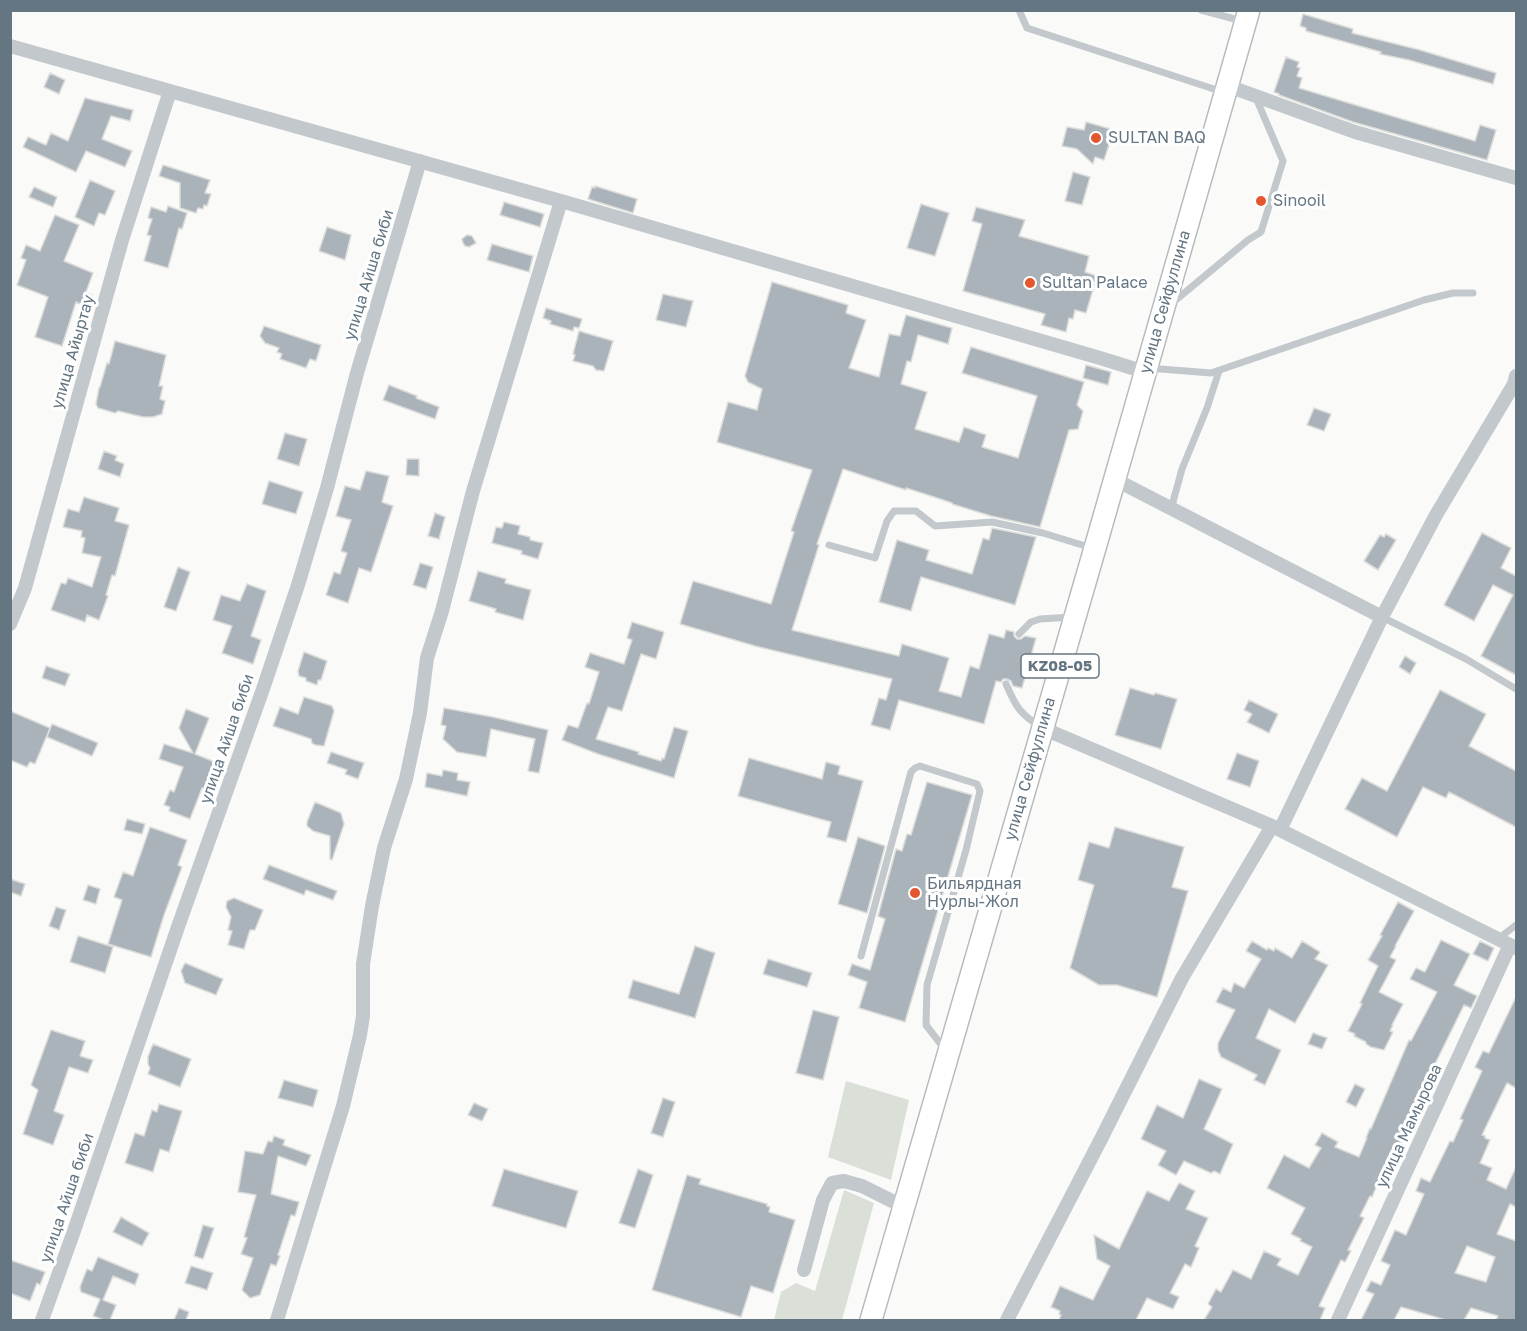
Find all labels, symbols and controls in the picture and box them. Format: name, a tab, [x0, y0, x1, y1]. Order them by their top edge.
place label: SULTAN BAQ	[1108, 128, 1206, 148]
marker: SULTAN BAQ	[1089, 131, 1103, 145]
place label: Sinooil	[1273, 191, 1326, 211]
marker: Sinooil	[1254, 194, 1268, 208]
street label: улица Айша биби	[340, 207, 398, 343]
street label: улица Сейфуллина	[1135, 228, 1195, 376]
place label: Sultan Palace	[1042, 273, 1148, 293]
marker: Sultan Palace	[1023, 276, 1037, 290]
street label: улица Айыртау	[48, 293, 98, 411]
road number: KZ08-05	[1021, 654, 1099, 678]
street label: улица Айша биби	[196, 672, 258, 806]
street label: улица Сейфуллина	[1000, 695, 1060, 843]
place label: Бильярдная Нурлы-Жол	[927, 874, 1022, 912]
marker: Бильярдная Нурлы-Жол	[908, 886, 922, 900]
street label: улица Мамырова	[1372, 1061, 1446, 1191]
street label: улица Айша биби	[36, 1131, 98, 1265]

